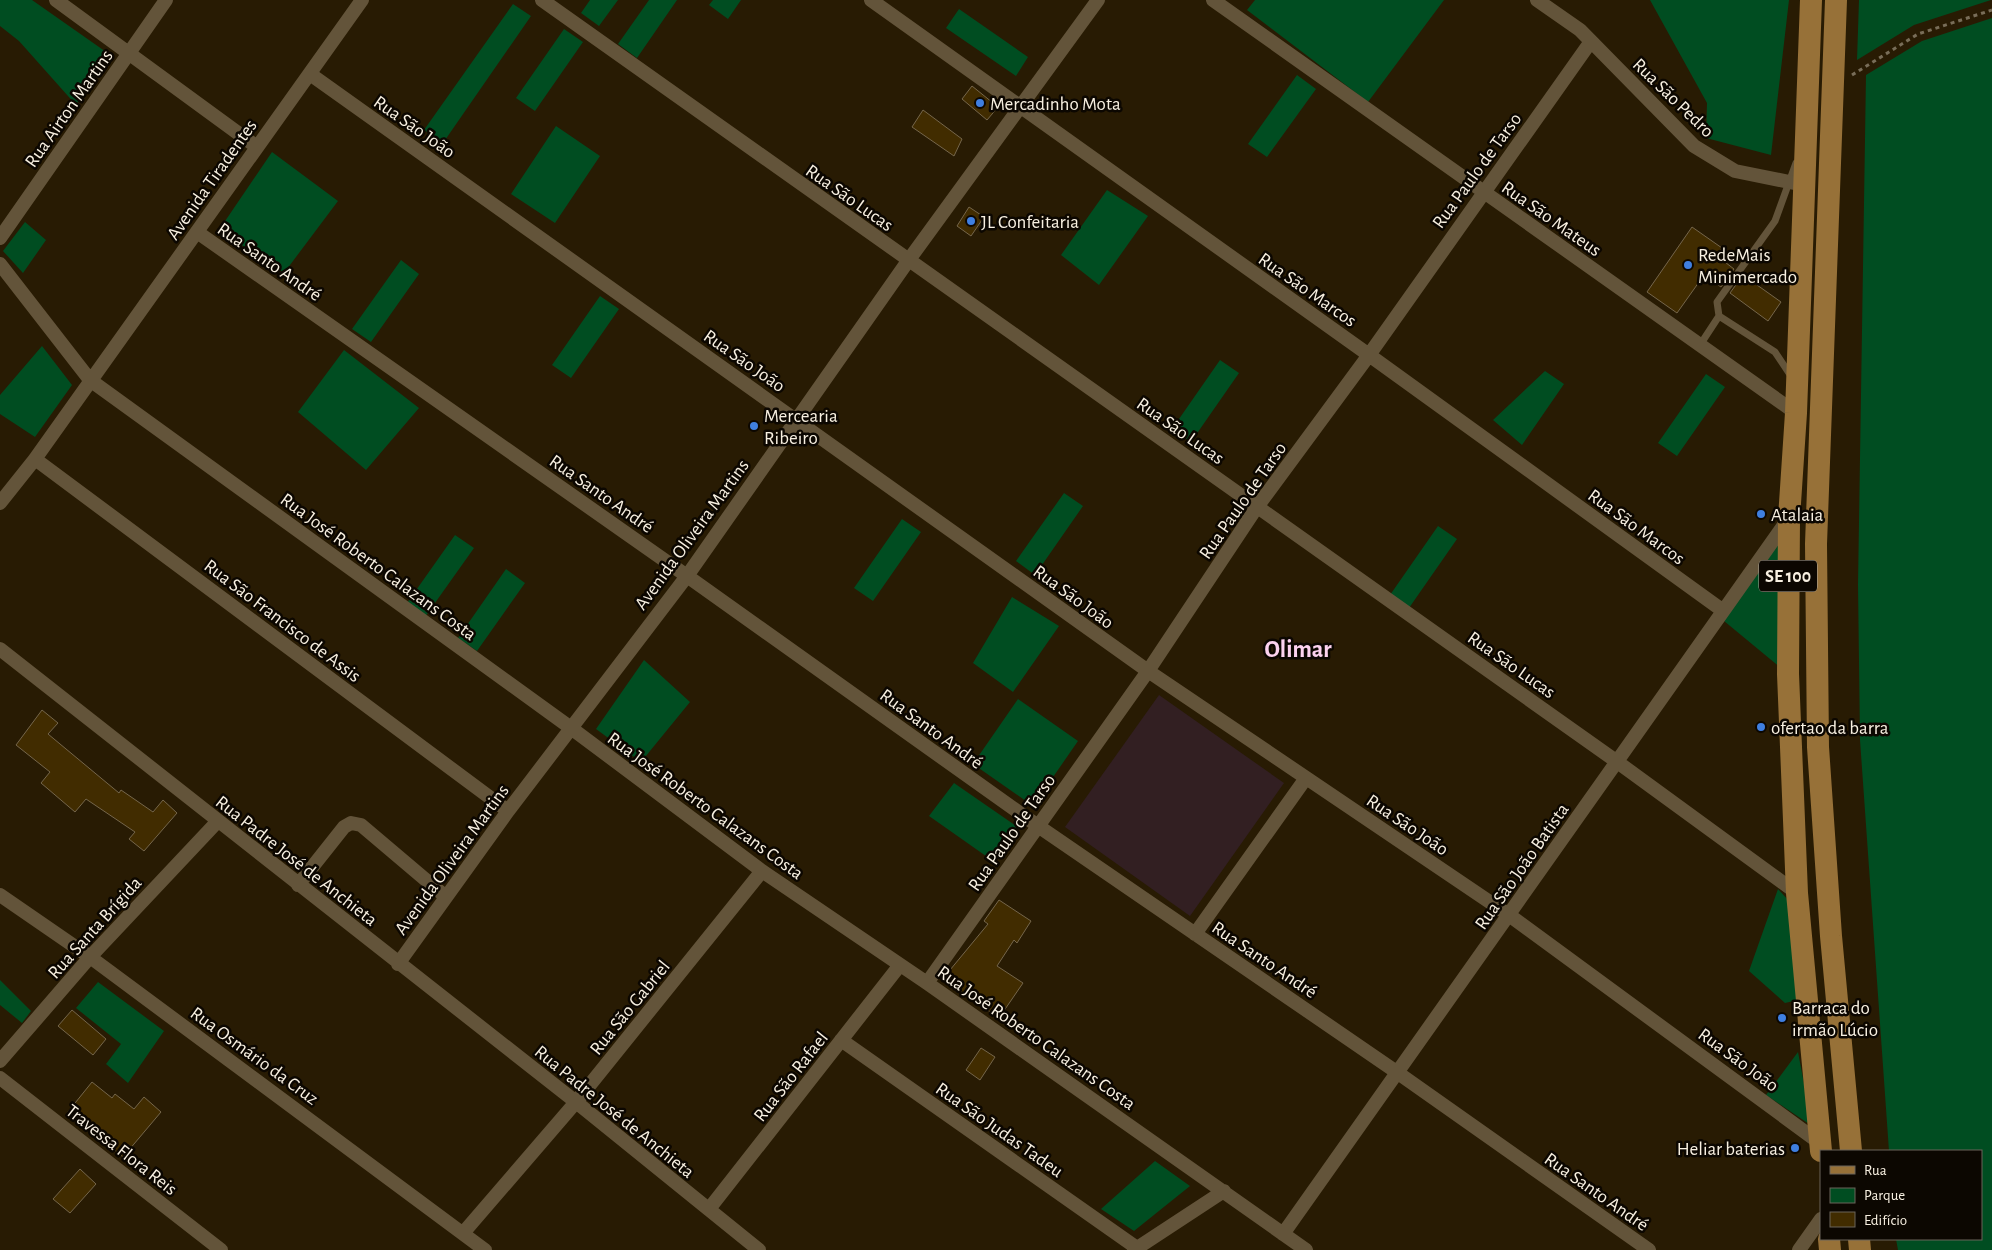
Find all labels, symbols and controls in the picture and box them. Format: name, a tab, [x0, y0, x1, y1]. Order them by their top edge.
street label: Rua Airton Martins	[22, 47, 117, 171]
street label: Rua São Pedro	[1629, 55, 1717, 141]
street label: Rua São João	[370, 92, 458, 162]
place label: Mercadinho Mota	[990, 95, 1121, 114]
marker: Mercadinho Mota	[974, 97, 986, 109]
street label: Rua Paulo de Tarso	[1429, 110, 1525, 232]
street label: Avenida Tiradentes	[164, 116, 261, 243]
street label: Rua São Lucas	[802, 161, 896, 235]
street label: Rua São Mateus	[1498, 178, 1604, 260]
place label: JL Confeitaria	[981, 213, 1079, 232]
marker: JL Confeitaria	[965, 215, 977, 227]
street label: Rua Santo André	[214, 219, 325, 305]
place label: RedeMais Minimercado	[1698, 246, 1797, 287]
street label: Rua São Marcos	[1255, 250, 1360, 331]
marker: RedeMais Minimercado	[1682, 259, 1694, 271]
street label: Rua São João	[700, 326, 788, 396]
street label: Rua São Lucas	[1133, 394, 1227, 468]
place label: Mercearia Ribeiro	[764, 407, 838, 448]
marker: Mercearia Ribeiro	[748, 420, 760, 432]
street label: Rua Paulo de Tarso	[1196, 439, 1290, 563]
street label: Rua Santo André	[546, 451, 657, 537]
street label: Avenida Oliveira Martins	[631, 456, 753, 614]
street label: Rua São Marcos	[1584, 486, 1688, 569]
street label: Rua José Roberto Calazans Costa	[277, 490, 480, 645]
place label: Atalaia	[1771, 506, 1824, 525]
marker: Atalaia	[1755, 508, 1767, 520]
street label: Rua São Francisco de Assis	[200, 556, 364, 686]
road number: SE 100	[1759, 560, 1817, 592]
street label: Rua São João	[1029, 562, 1117, 633]
street label: Rua São Lucas	[1464, 628, 1558, 702]
district label: Olimar	[1264, 638, 1332, 662]
street label: Rua Santo André	[876, 686, 986, 773]
place label: ofertao da barra	[1771, 719, 1889, 738]
marker: ofertao da barra	[1755, 721, 1767, 733]
street label: Rua José Roberto Calazans Costa	[604, 729, 807, 884]
street label: Rua Paulo de Tarso	[965, 771, 1059, 895]
street label: Avenida Oliveira Martins	[391, 781, 513, 939]
street label: Rua São João	[1363, 791, 1452, 860]
street label: Rua Padre José de Anchieta	[212, 792, 381, 930]
street label: Rua São João Batista	[1472, 800, 1573, 933]
street label: Rua Santa Brígida	[45, 873, 146, 983]
street label: Rua Santo André	[1208, 918, 1320, 1002]
street label: Rua São Gabriel	[586, 957, 674, 1059]
street label: Rua José Roberto Calazans Costa	[934, 963, 1139, 1114]
place label: Barraca do irmão Lúcio	[1792, 999, 1878, 1040]
street label: Rua Osmário da Cruz	[187, 1004, 322, 1109]
marker: Barraca do irmão Lúcio	[1776, 1012, 1788, 1024]
street label: Rua São João	[1694, 1025, 1782, 1096]
street label: Rua São Rafael	[750, 1028, 832, 1125]
street label: Rua Padre José de Anchieta	[531, 1042, 698, 1182]
street label: Rua São Judas Tadeu	[932, 1079, 1067, 1181]
street label: Travessa Flora Reis	[62, 1101, 180, 1199]
place label: Heliar baterias	[1677, 1140, 1785, 1159]
marker: Heliar baterias	[1789, 1142, 1801, 1154]
street label: Rua Santo André	[1541, 1149, 1652, 1235]
legend	[1820, 1150, 1982, 1240]
text: Rua	[1864, 1163, 1887, 1178]
text: Parque	[1864, 1188, 1905, 1203]
text: Edifício	[1864, 1213, 1907, 1228]

